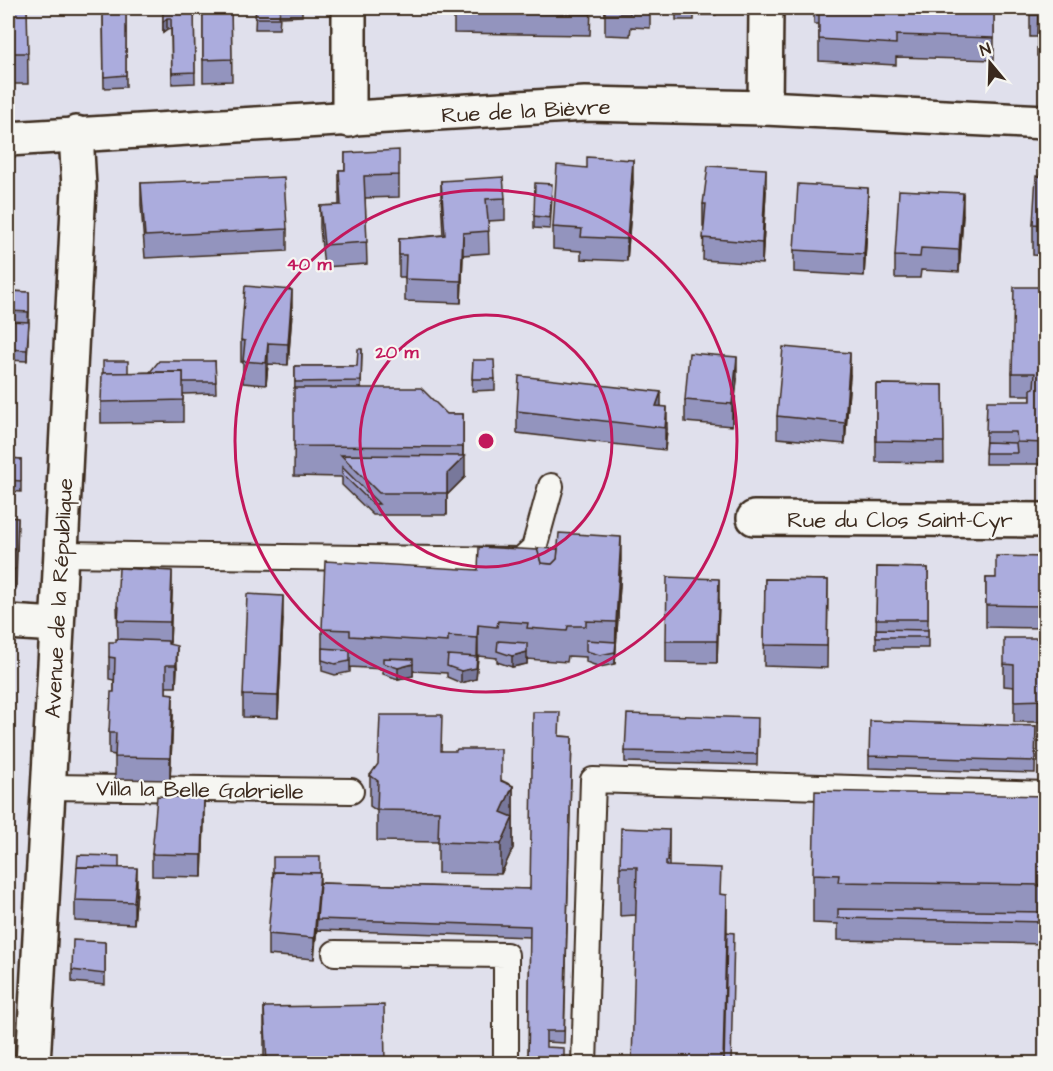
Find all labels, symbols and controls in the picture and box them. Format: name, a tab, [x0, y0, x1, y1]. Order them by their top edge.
north arrow	[960, 33, 1020, 93]
text: N	[977, 38, 994, 62]
street label: Rue de la Bièvre	[441, 92, 612, 131]
text: 40 m	[287, 252, 332, 277]
text: 20 m	[375, 340, 419, 365]
centre of rings	[476, 431, 496, 451]
street label: Avenue de la République	[38, 477, 81, 719]
street label: Rue du Clos Saint-Cyr	[787, 505, 1013, 537]
street label: Villa la Belle Gabrielle	[96, 773, 304, 808]

